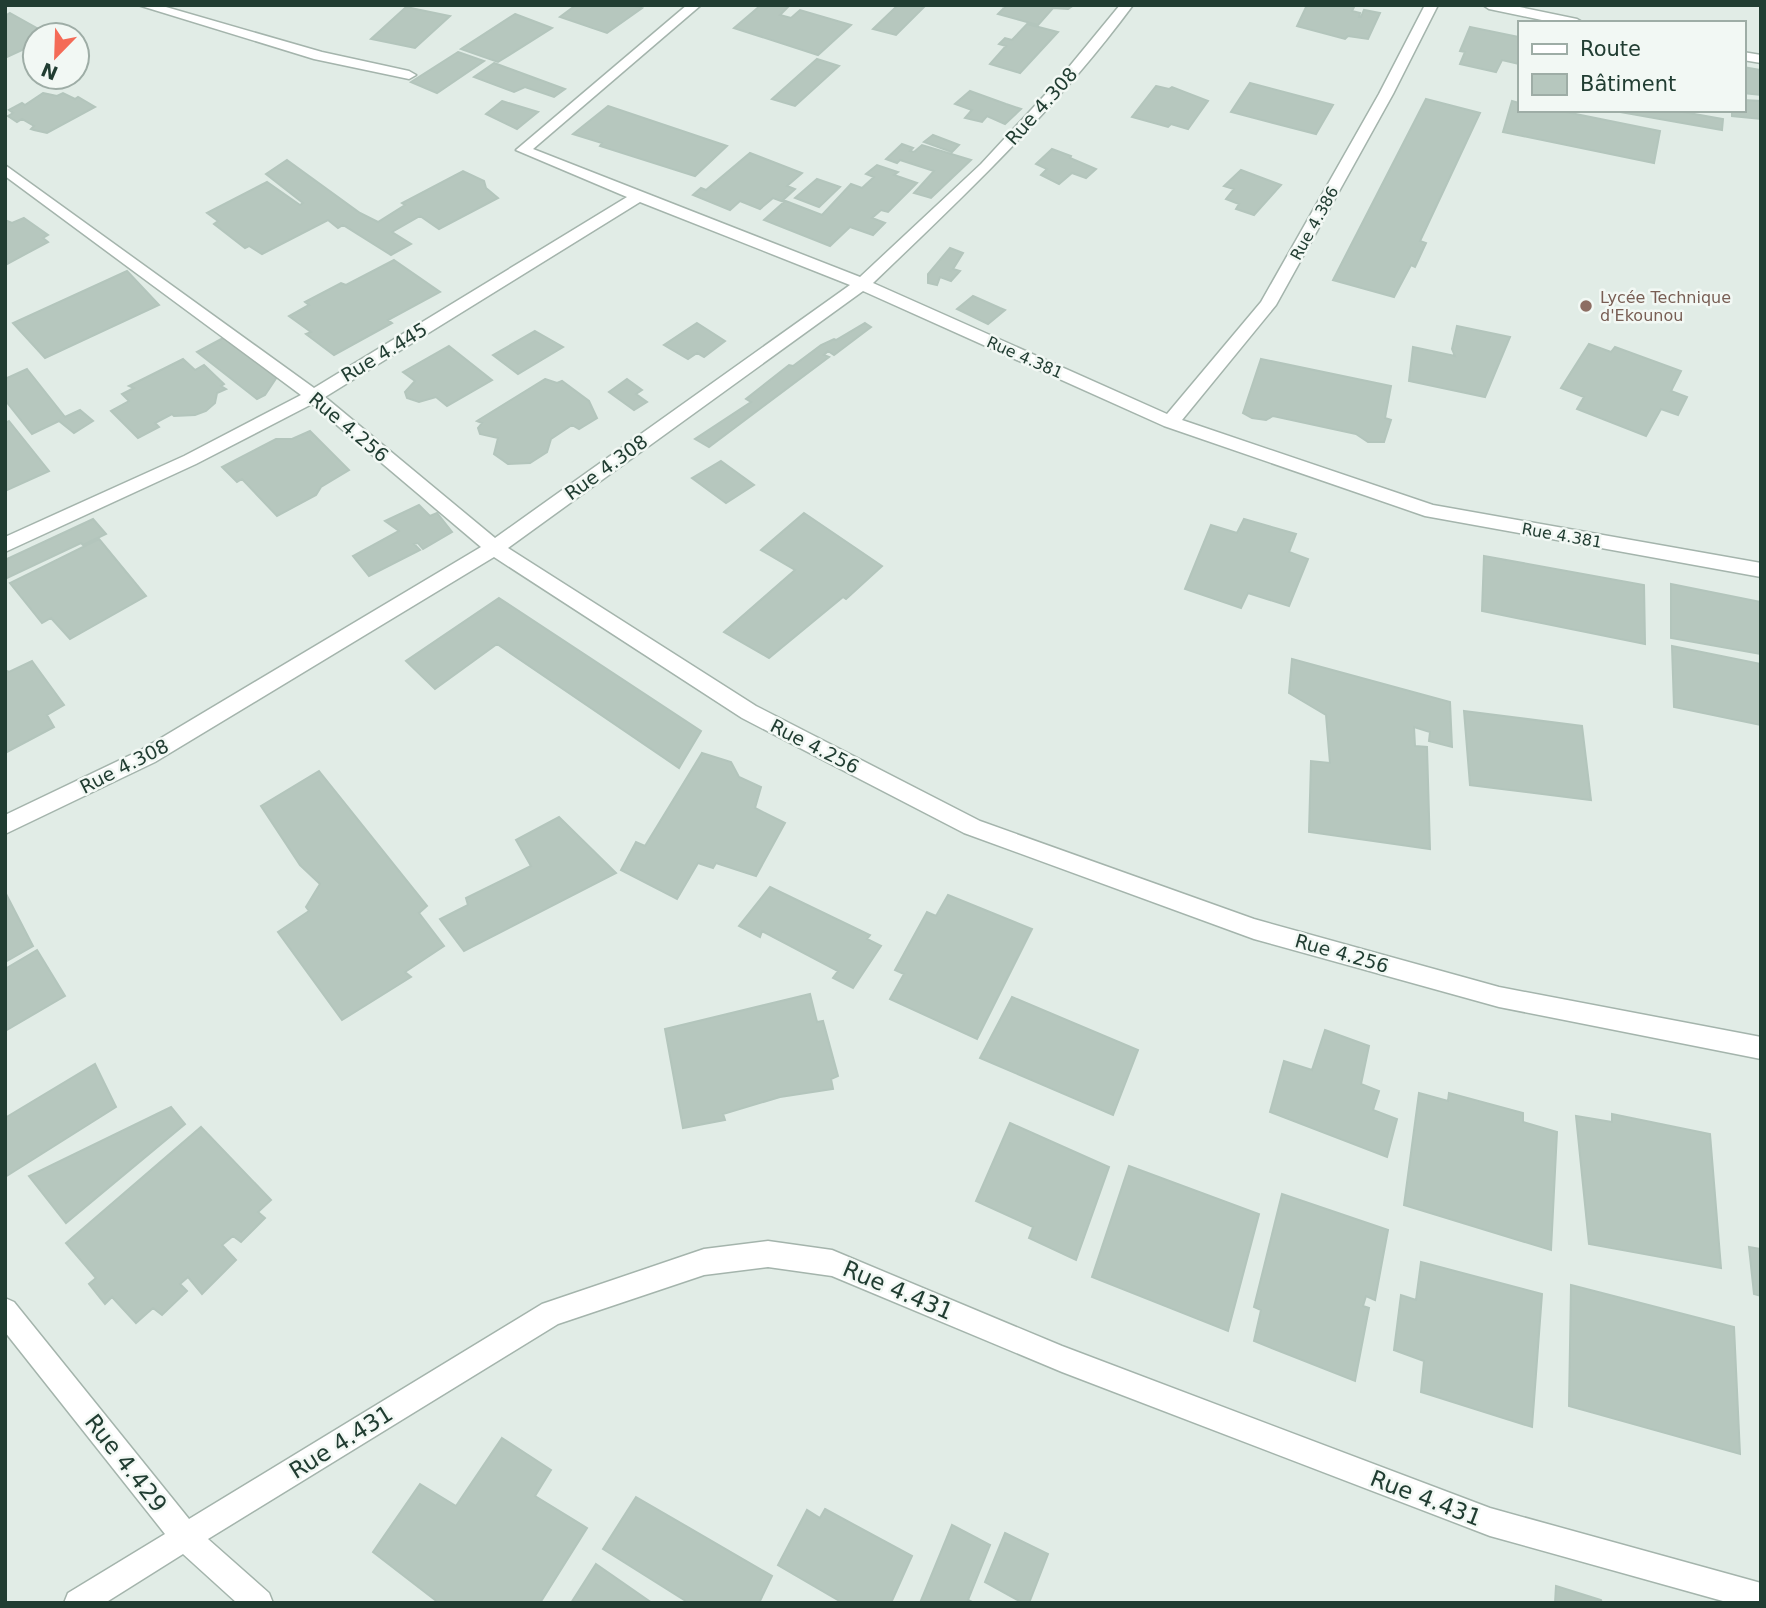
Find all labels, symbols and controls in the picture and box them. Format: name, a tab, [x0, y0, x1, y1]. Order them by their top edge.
north arrow	[21, 21, 91, 91]
legend	[1518, 21, 1745, 112]
text: Route	[1580, 37, 1641, 61]
text: N	[38, 58, 61, 85]
street label: Rue 4.308	[1001, 63, 1081, 149]
text: Bâtiment	[1580, 72, 1676, 96]
street label: Rue 4.386	[1286, 183, 1342, 263]
place label: Lycée Technique d'Ekounou	[1600, 288, 1731, 325]
marker: Lycée Technique d'Ekounou	[1578, 298, 1594, 314]
street label: Rue 4.445	[337, 318, 431, 386]
street label: Rue 4.381	[984, 332, 1066, 383]
street label: Rue 4.256	[305, 388, 393, 466]
street label: Rue 4.308	[560, 430, 652, 504]
street label: Rue 4.381	[1520, 519, 1604, 552]
street label: Rue 4.256	[767, 714, 863, 778]
street label: Rue 4.308	[76, 734, 172, 798]
street label: Rue 4.256	[1293, 929, 1391, 977]
street label: Rue 4.431	[839, 1255, 957, 1325]
street label: Rue 4.431	[285, 1400, 397, 1484]
street label: Rue 4.429	[80, 1409, 172, 1517]
street label: Rue 4.431	[1367, 1465, 1485, 1531]

